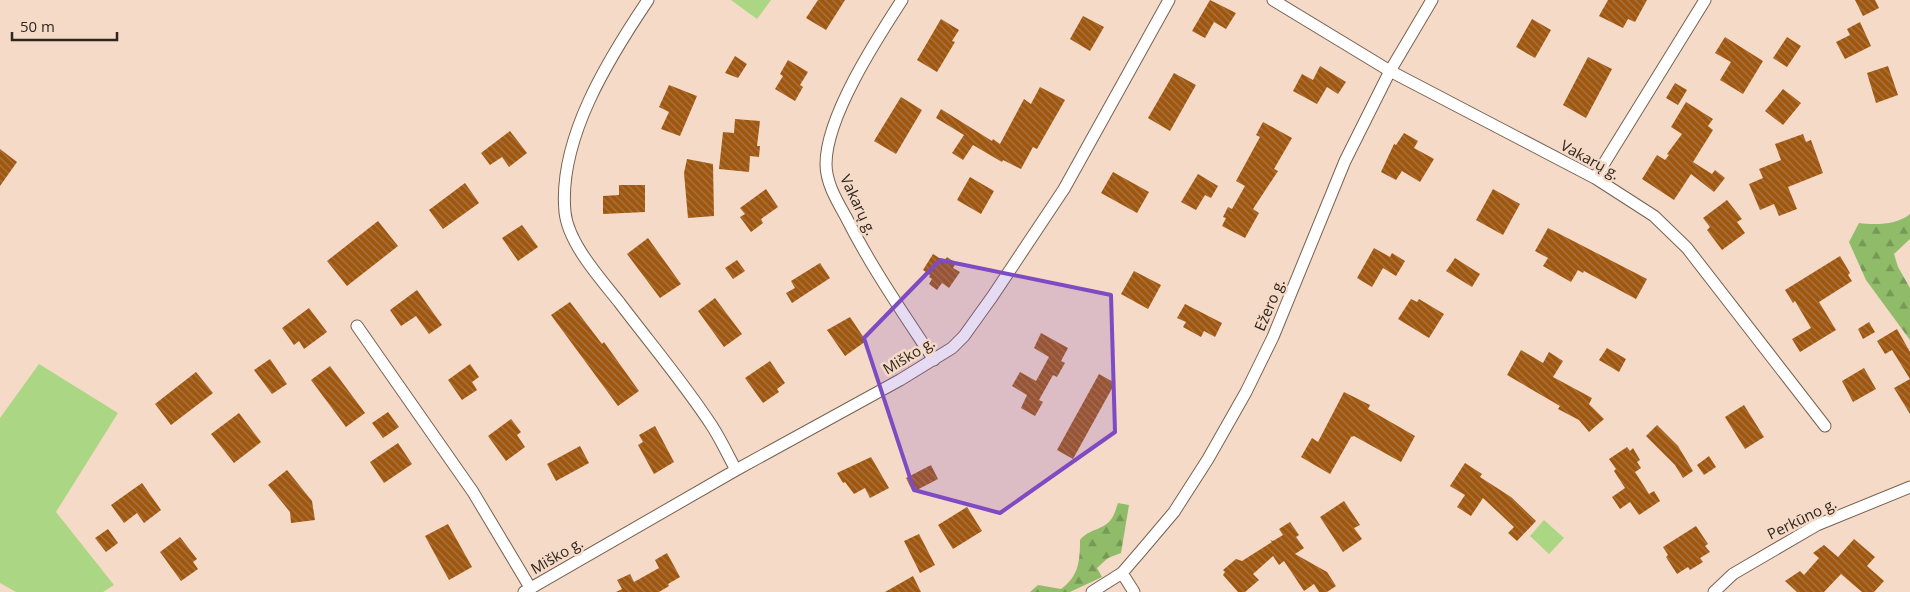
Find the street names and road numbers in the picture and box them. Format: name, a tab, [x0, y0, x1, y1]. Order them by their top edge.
street label: Vakarų g.	[1557, 135, 1624, 184]
street label: Vakarų g.	[836, 171, 882, 238]
street label: Ežero g.	[1249, 275, 1289, 334]
street label: Miško g.	[879, 332, 938, 378]
street label: Perkūno g.	[1764, 493, 1840, 544]
street label: Miško g.	[527, 532, 586, 578]

